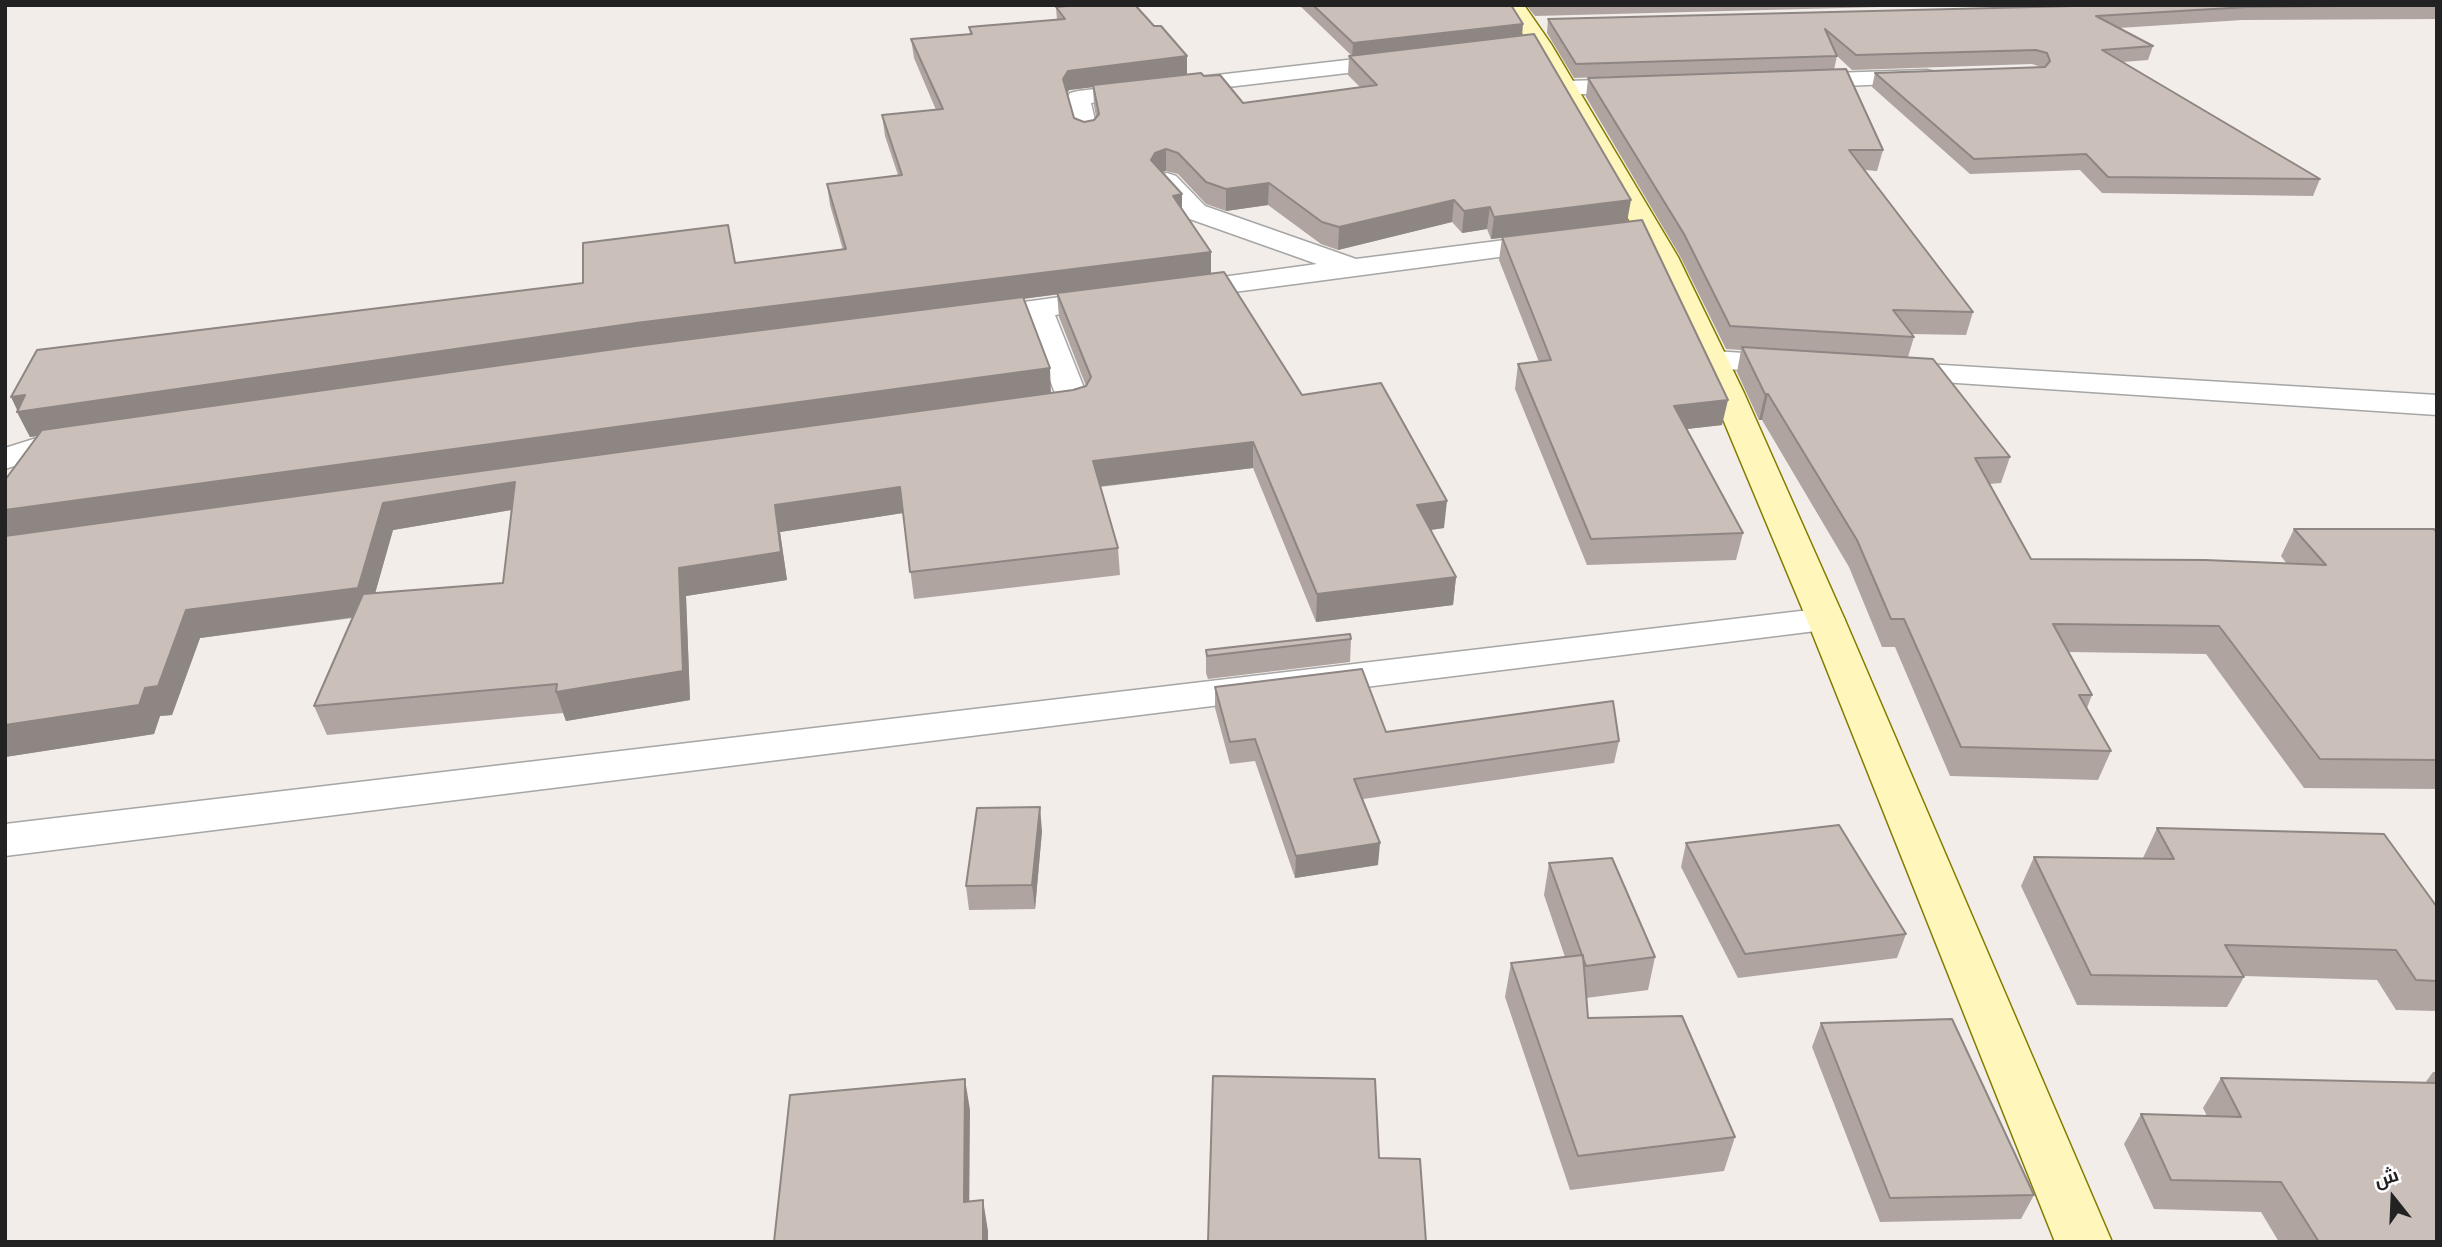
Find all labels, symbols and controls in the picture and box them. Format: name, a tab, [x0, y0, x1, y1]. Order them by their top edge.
north arrow	[2358, 1163, 2428, 1233]
text: ش	[2372, 1164, 2401, 1191]

